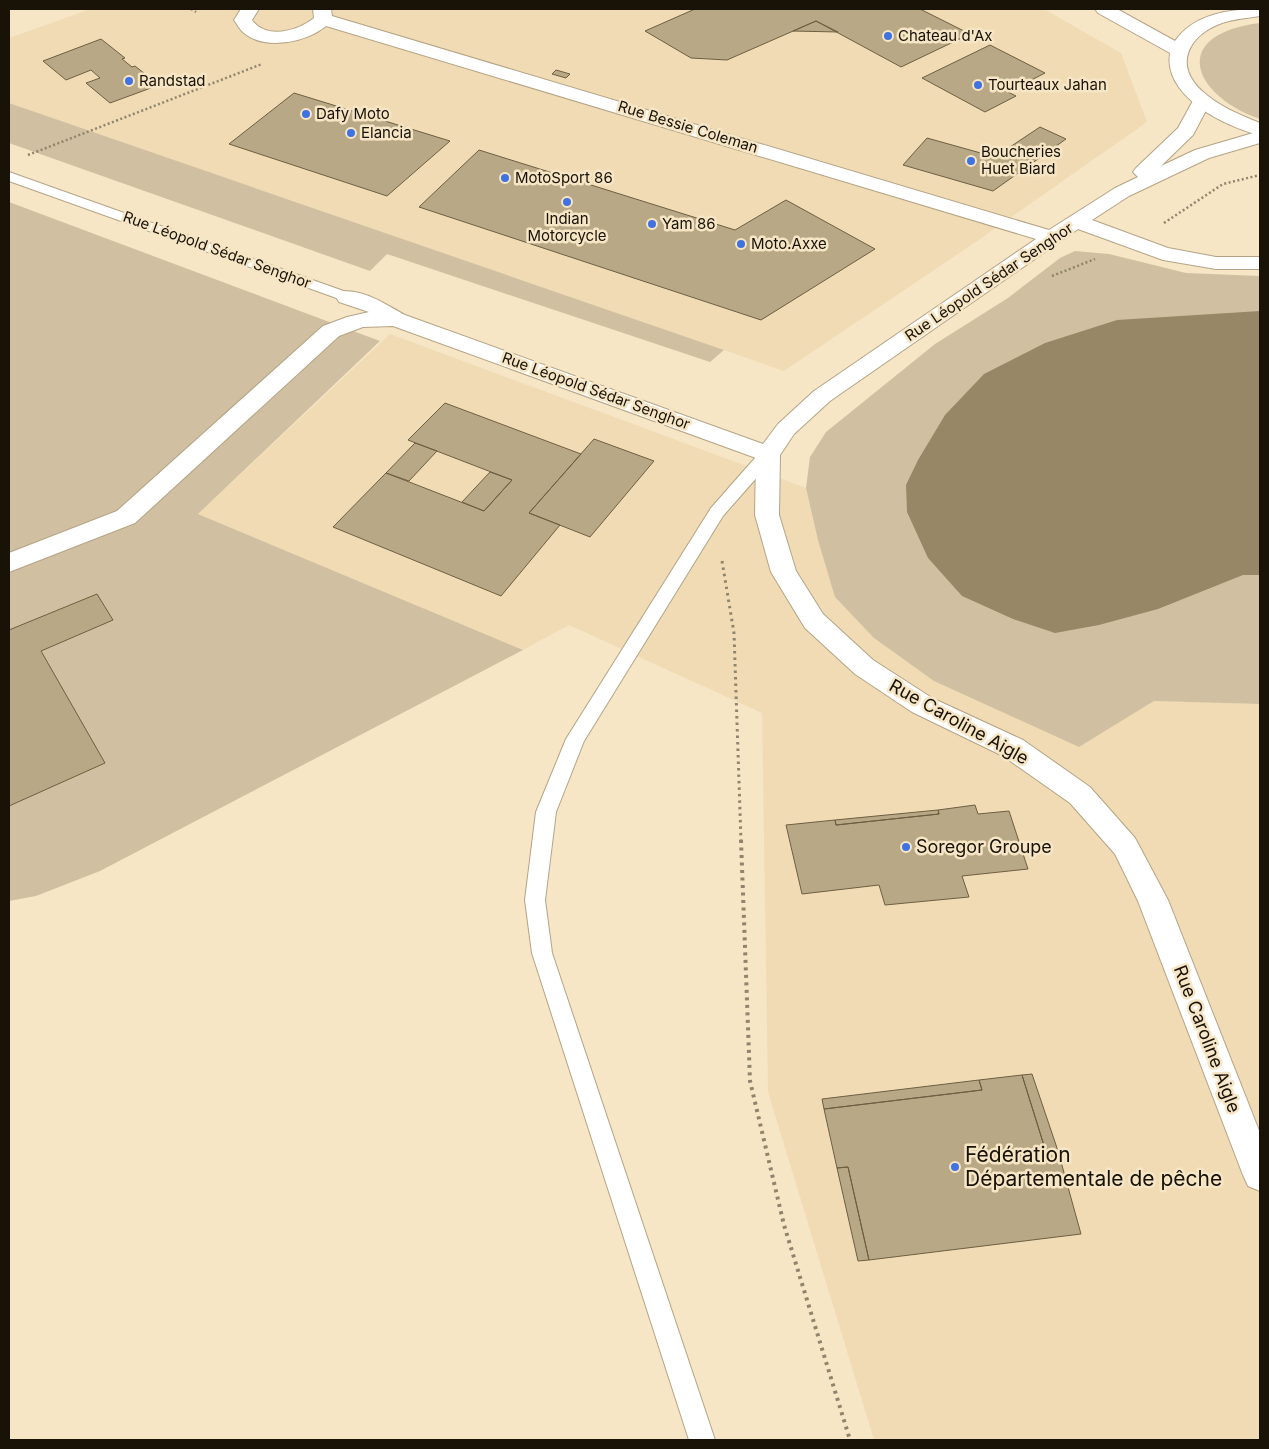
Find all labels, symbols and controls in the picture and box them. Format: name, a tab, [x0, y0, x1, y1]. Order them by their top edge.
place label: Chateau d'Ax	[898, 26, 992, 45]
marker: Chateau d'Ax	[882, 30, 894, 42]
place label: Randstad	[139, 71, 206, 90]
marker: Randstad	[123, 75, 135, 87]
place label: Tourteaux Jahan	[988, 75, 1107, 94]
marker: Tourteaux Jahan	[972, 79, 984, 91]
street label: Rue Bessie Coleman	[616, 96, 760, 157]
place label: Dafy Moto	[316, 104, 390, 123]
marker: Dafy Moto	[300, 108, 312, 120]
place label: Elancia	[361, 123, 412, 142]
marker: Elancia	[345, 127, 357, 139]
place label: Boucheries Huet Biard	[981, 142, 1061, 178]
marker: Boucheries Huet Biard	[965, 155, 977, 167]
place label: MotoSport 86	[515, 168, 613, 187]
marker: MotoSport 86	[499, 172, 511, 184]
marker: Indian Motorcycle	[561, 196, 573, 208]
street label: Rue Léopold Sédar Senghor	[121, 207, 314, 293]
place label: Indian Motorcycle	[527, 209, 607, 245]
place label: Yam 86	[662, 214, 715, 233]
marker: Yam 86	[646, 218, 658, 230]
street label: Rue Léopold Sédar Senghor	[901, 218, 1077, 345]
place label: Moto.Axxe	[751, 234, 827, 253]
marker: Moto.Axxe	[735, 238, 747, 250]
street label: Rue Léopold Sédar Senghor	[500, 348, 693, 434]
street label: Rue Caroline Aigle	[886, 675, 1033, 769]
place label: Soregor Groupe	[916, 836, 1052, 857]
marker: Soregor Groupe	[900, 841, 912, 853]
street label: Rue Caroline Aigle	[1170, 962, 1245, 1115]
place label: Fédération Départementale de pêche	[965, 1142, 1222, 1191]
marker: Fédération Départementale de pêche	[949, 1161, 961, 1173]

